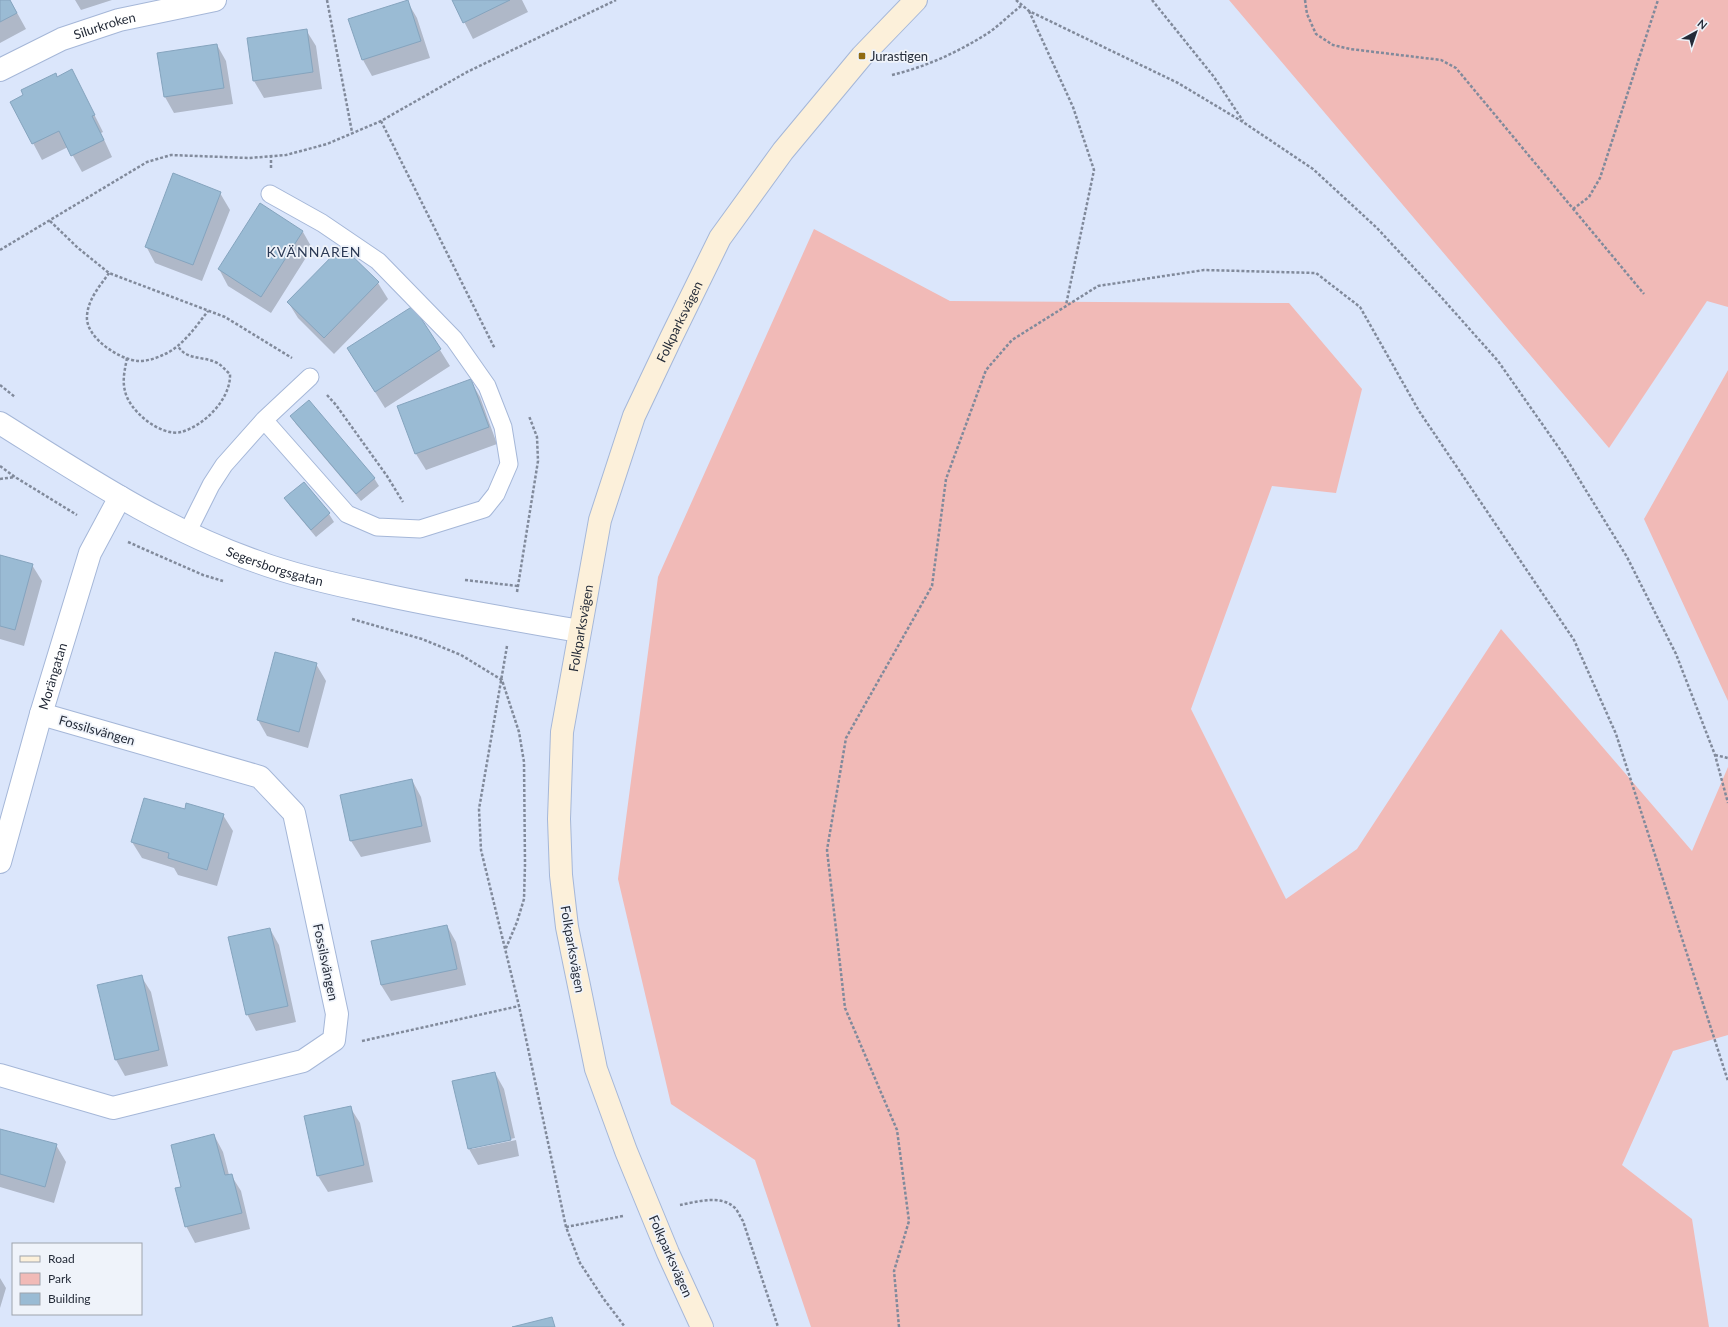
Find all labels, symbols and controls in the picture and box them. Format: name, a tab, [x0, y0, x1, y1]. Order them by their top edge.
street label: Silurkroken	[71, 9, 137, 43]
north arrow	[1676, 12, 1716, 52]
text: N	[1695, 16, 1710, 32]
place label: Jurastigen	[870, 48, 928, 64]
marker: Jurastigen	[857, 51, 867, 61]
district label: KVÄNNAREN	[267, 243, 361, 260]
street label: Folkparksvägen	[653, 278, 706, 365]
street label: Segersborgsgatan	[224, 543, 325, 589]
street label: Folkparksvägen	[565, 583, 596, 673]
street label: Morängatan	[35, 641, 70, 712]
street label: Fossilsvängen	[57, 712, 137, 748]
street label: Folkparksvägen	[557, 904, 589, 994]
street label: Fossilsvängen	[310, 922, 342, 1002]
street label: Folkparksvägen	[646, 1212, 696, 1300]
legend	[12, 1243, 142, 1315]
text: Road	[48, 1251, 75, 1266]
text: Park	[48, 1271, 72, 1286]
text: Building	[48, 1291, 91, 1306]

